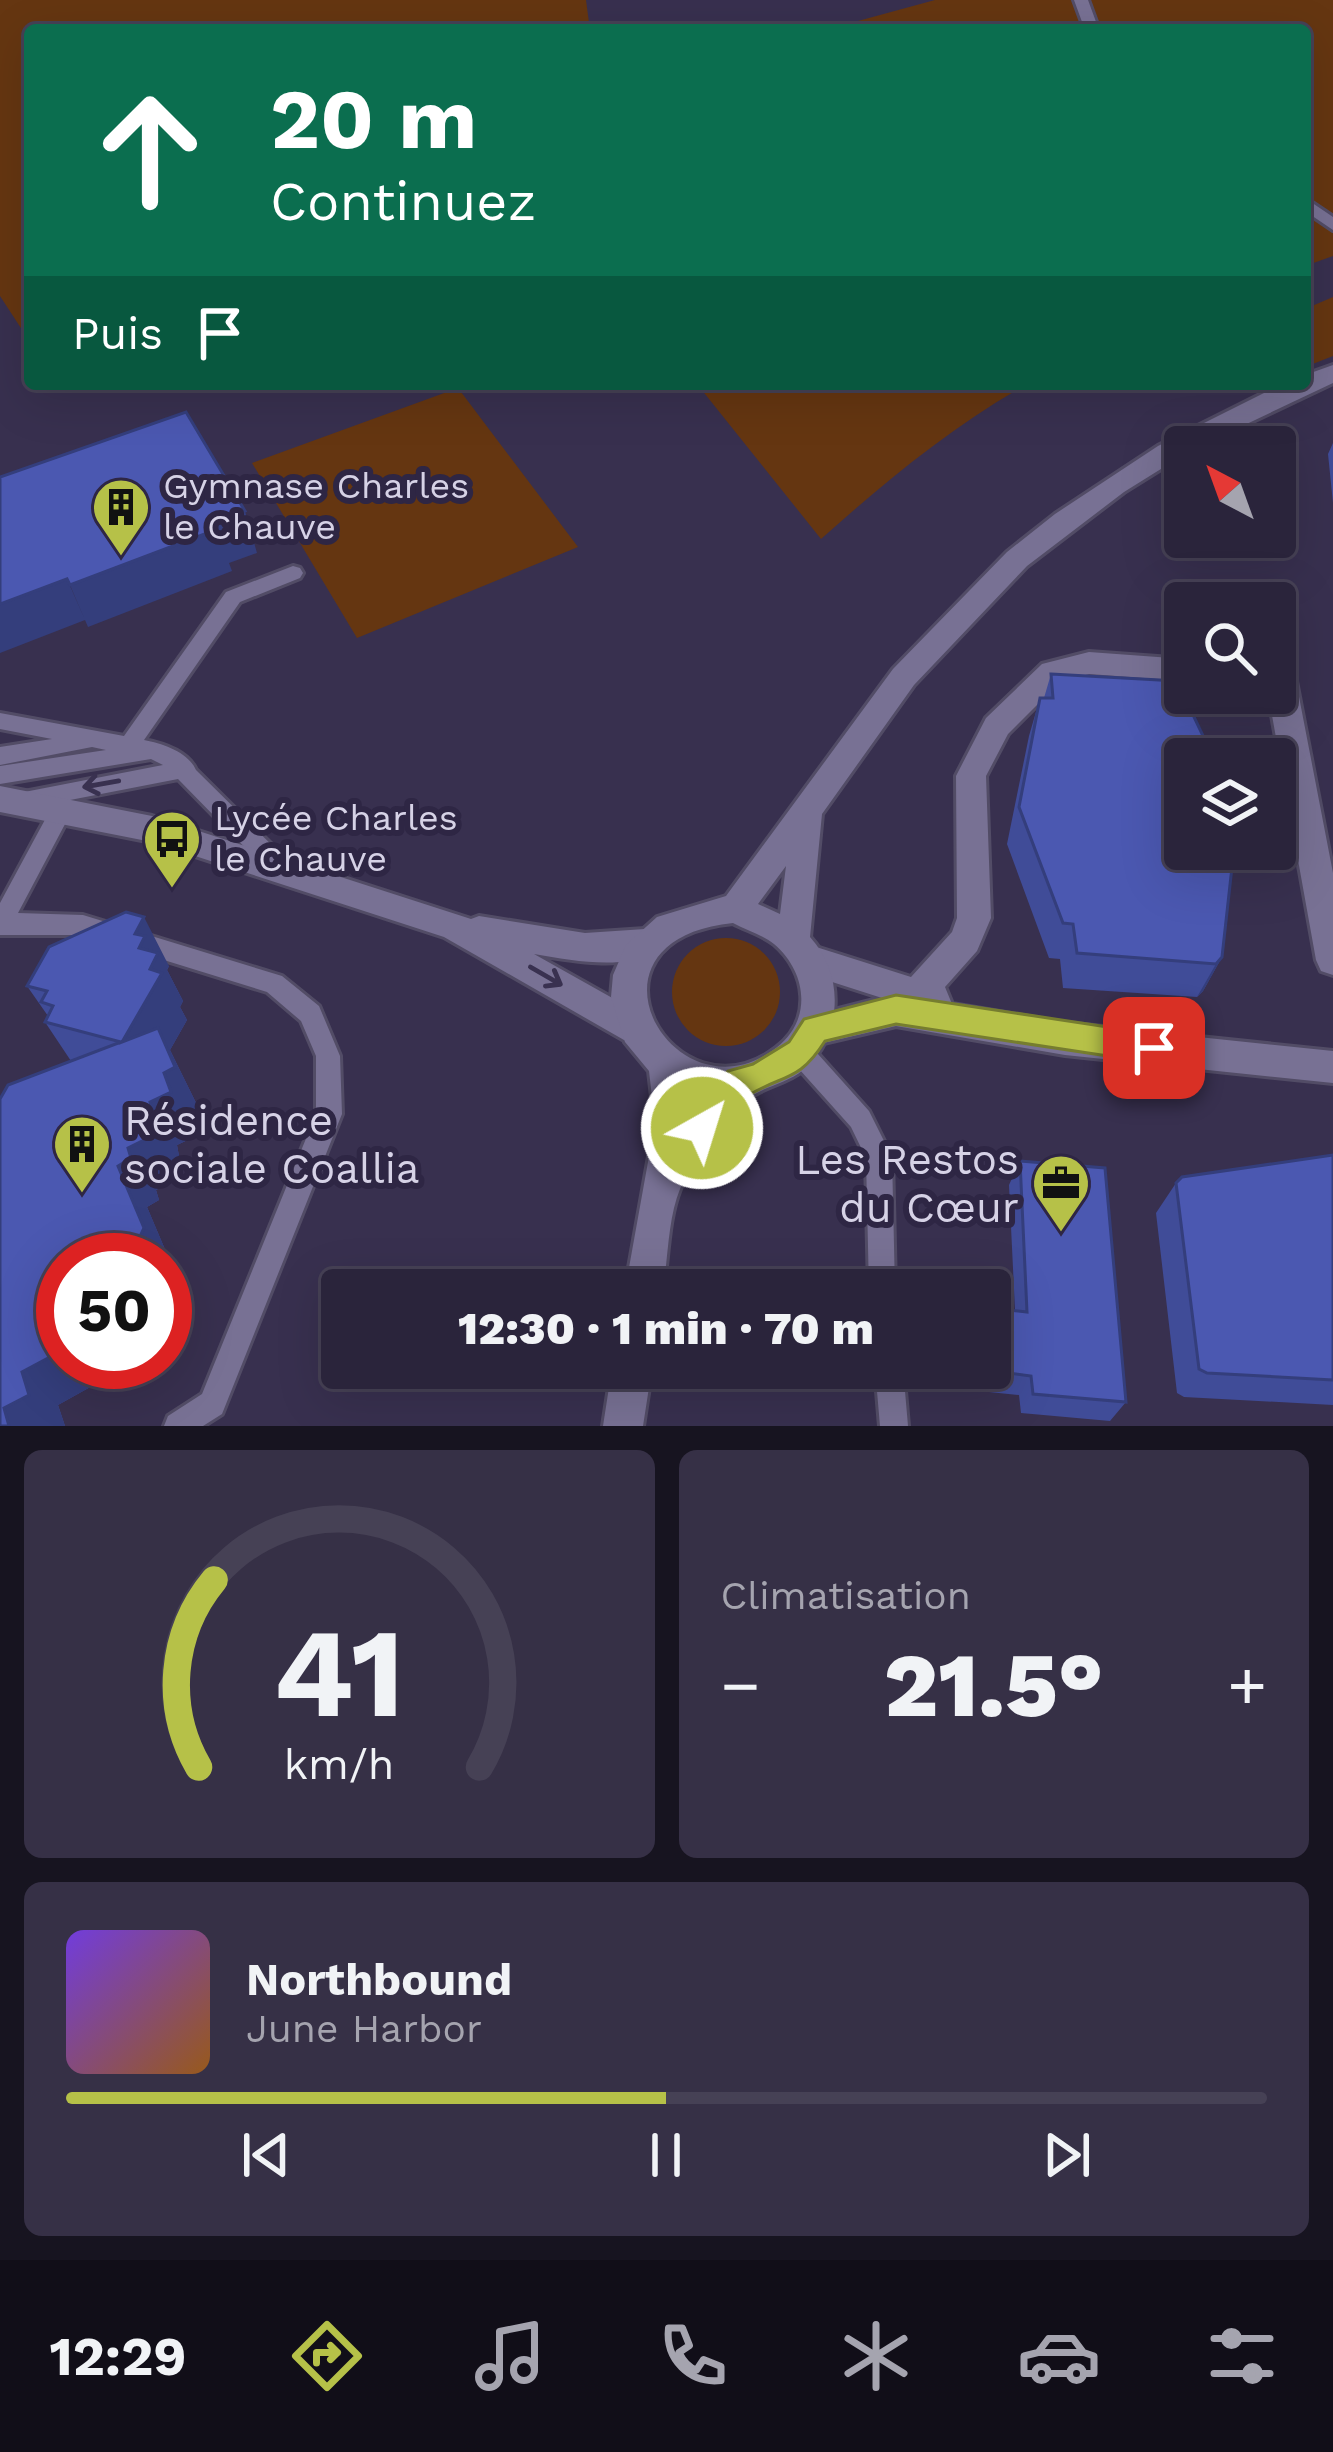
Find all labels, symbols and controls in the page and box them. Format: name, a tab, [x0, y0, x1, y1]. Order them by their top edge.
text: 20 m	[270, 70, 477, 168]
icon: ahead	[72, 72, 228, 228]
text: Continuez	[270, 170, 536, 233]
icon: arrive	[187, 300, 253, 366]
text: Puis	[72, 307, 163, 360]
north arrow	[1164, 426, 1296, 558]
map controls	[1164, 426, 1296, 870]
place label: Gymnase Charles le Chauve	[163, 465, 469, 548]
building icon: Gymnase Charles le Chauve	[90, 476, 152, 558]
button: search	[1164, 582, 1296, 714]
button: layers	[1164, 738, 1296, 870]
one-way arrow	[82, 774, 121, 797]
place label: Lycée Charles le Chauve	[214, 797, 458, 880]
bus stop icon: Lycée Charles le Chauve	[141, 808, 203, 890]
one-way arrow	[527, 965, 562, 989]
pin	[1103, 997, 1205, 1099]
icon: arrive	[1121, 1015, 1187, 1081]
position arrow	[639, 1065, 765, 1191]
place label: Résidence sociale Coallia	[124, 1096, 420, 1193]
building icon: Résidence sociale Coallia	[51, 1113, 113, 1195]
place label: Les Restos du Cœur	[795, 1135, 1019, 1232]
office icon: Les Restos du Cœur	[1030, 1152, 1092, 1234]
speed limit sign: 50	[36, 1233, 192, 1389]
text: 12:30 · 1 min · 70 m	[458, 1302, 874, 1355]
text: Climatisation	[721, 1573, 971, 1618]
text: 41	[274, 1600, 405, 1746]
text: 21.5°	[884, 1632, 1103, 1738]
text: −	[721, 1647, 760, 1724]
text: +	[1227, 1647, 1267, 1724]
text: km/h	[284, 1739, 394, 1789]
text: Northbound	[246, 1953, 512, 2006]
text: June Harbor	[246, 2006, 482, 2051]
icon: previous	[233, 2122, 299, 2188]
icon: pause	[633, 2122, 699, 2188]
icon: next	[1034, 2122, 1100, 2188]
icon: directions	[285, 2314, 369, 2398]
icon: music	[468, 2314, 552, 2398]
icon: phone	[651, 2314, 735, 2398]
icon: climate	[834, 2314, 918, 2398]
icon: car	[1017, 2314, 1101, 2398]
icon: filters	[1200, 2314, 1284, 2398]
text: 12:29	[49, 2325, 187, 2388]

